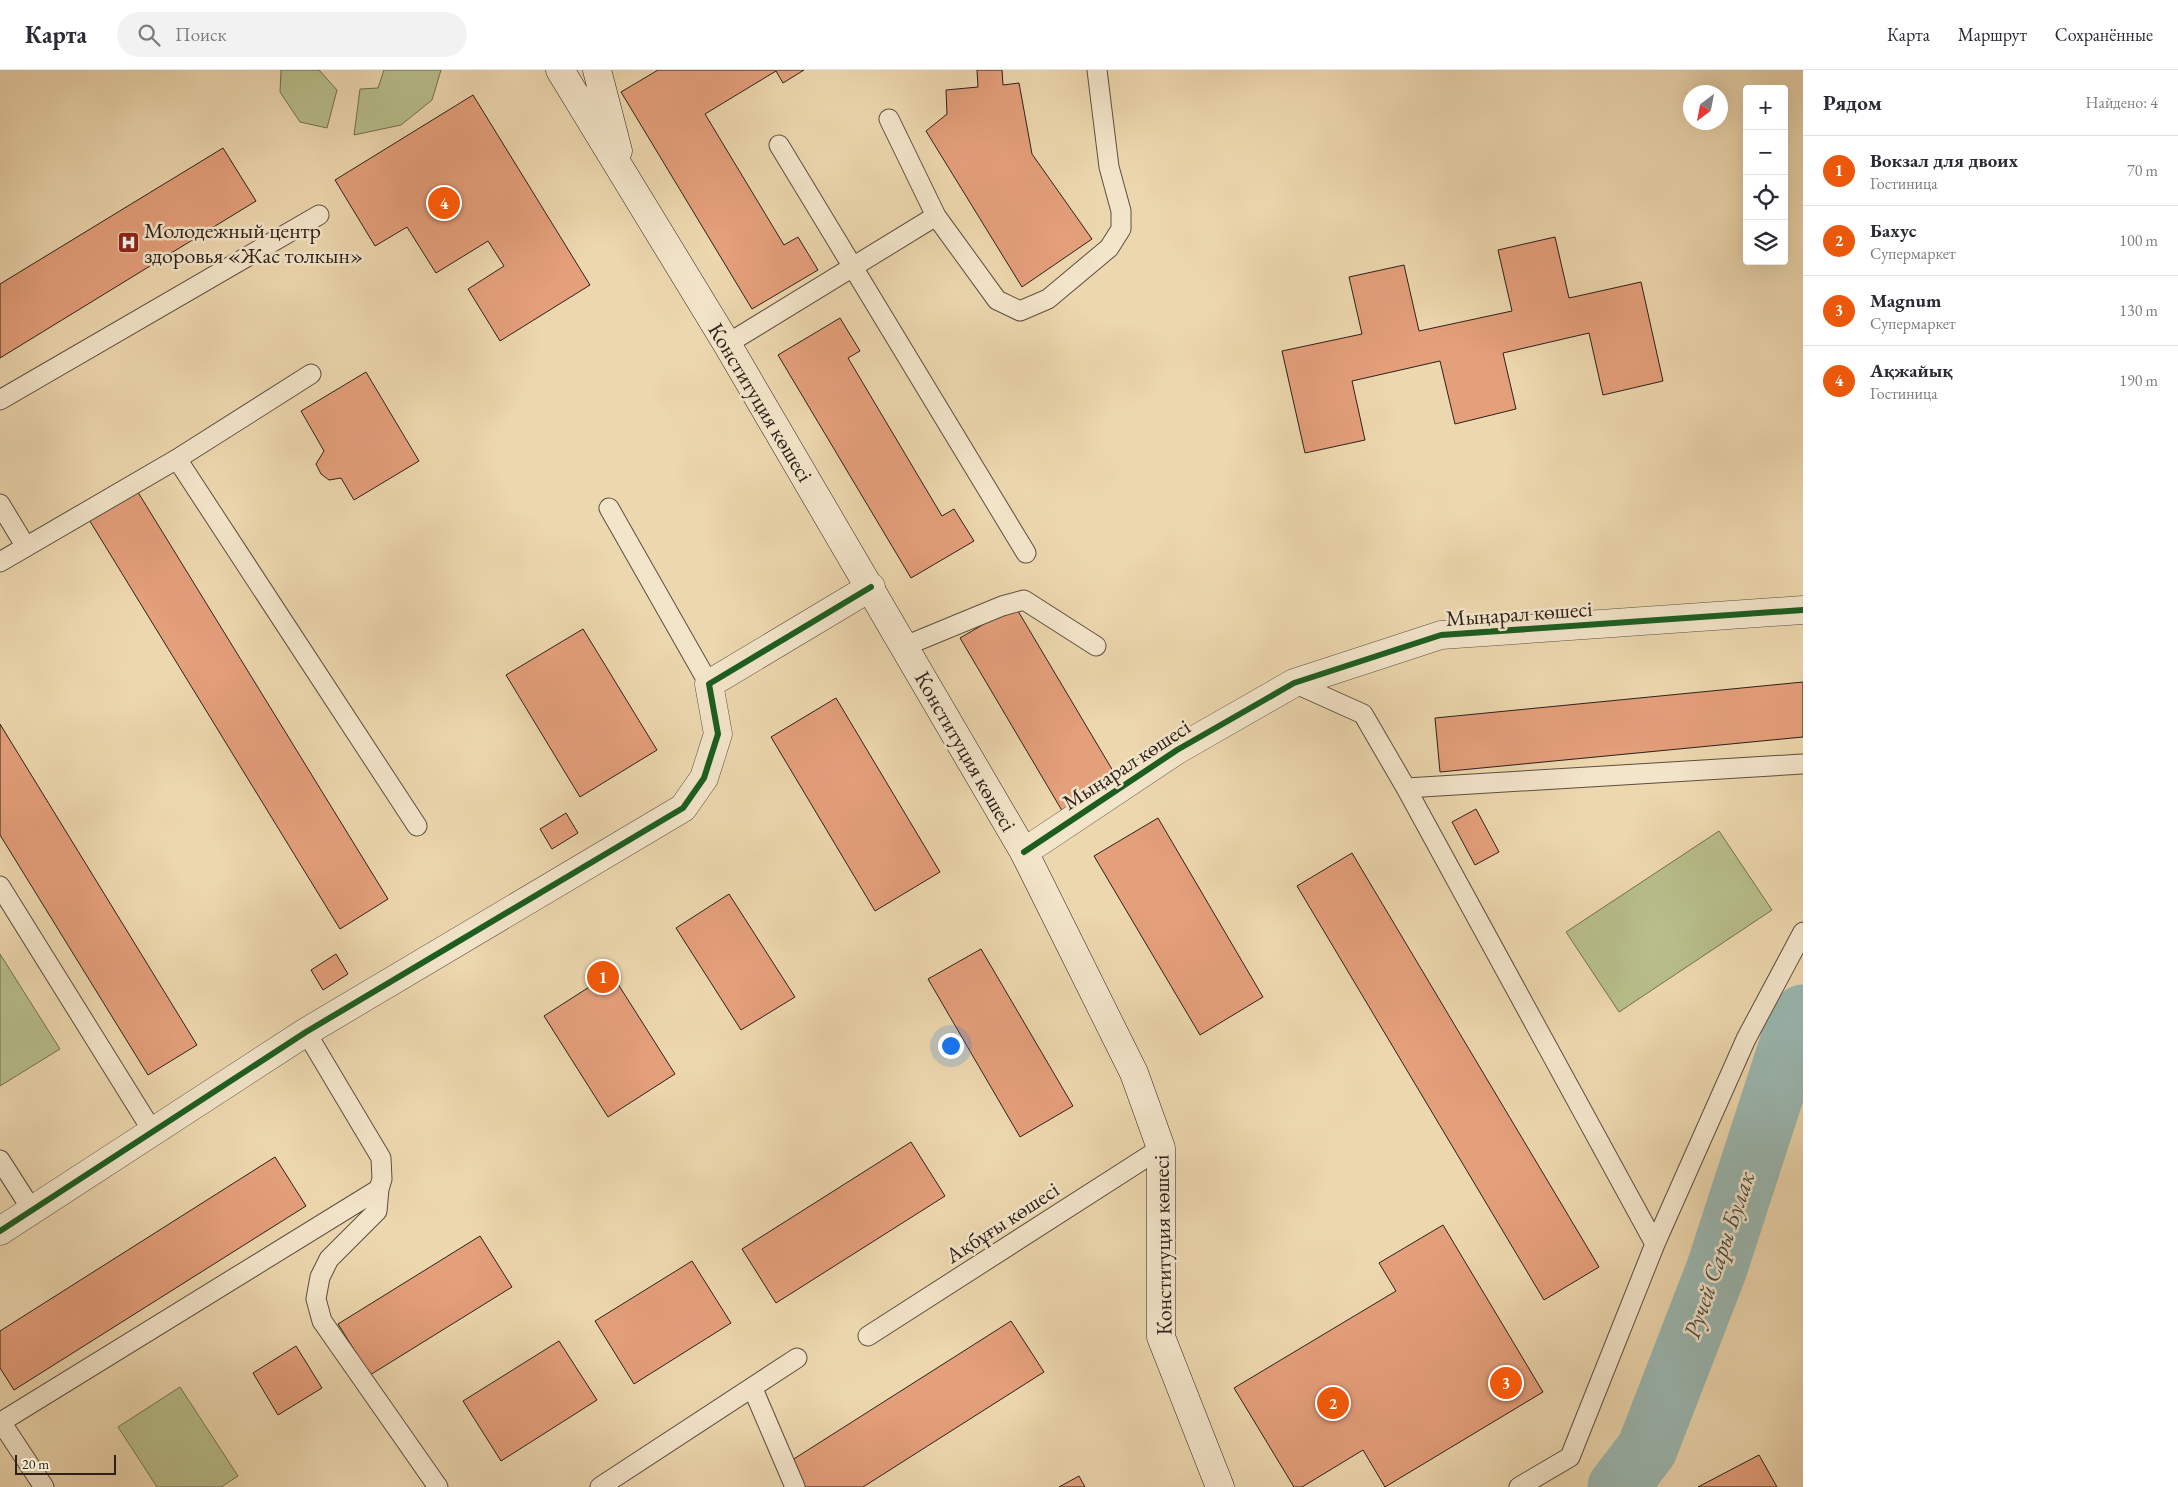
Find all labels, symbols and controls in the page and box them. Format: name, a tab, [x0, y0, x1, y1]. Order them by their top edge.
search box	[117, 12, 467, 57]
text: Карта	[25, 19, 87, 50]
icon: search	[135, 21, 163, 49]
text: Поиск	[175, 22, 227, 47]
text: Карта	[1887, 23, 1930, 46]
text: Маршрут	[1958, 23, 2027, 46]
text: Сохранённые	[2055, 23, 2153, 46]
north arrow	[1683, 85, 1728, 130]
map controls	[1743, 85, 1788, 265]
button: +	[1743, 85, 1788, 130]
text: Рядом	[1823, 89, 1882, 116]
text: Найдено: 4	[2086, 92, 2158, 113]
button: −	[1743, 130, 1788, 175]
text: Вокзал для двоих	[1870, 148, 2018, 173]
text: 1	[1835, 160, 1843, 181]
text: 70 m	[2127, 160, 2158, 181]
text: Гостиница	[1870, 173, 1938, 194]
button: locate	[1743, 175, 1788, 220]
pin: 4	[428, 184, 460, 222]
place label: Молодежный центр здоровья «Жас толкын»	[144, 216, 363, 270]
text: Бахус	[1870, 218, 1917, 243]
button: layers	[1743, 220, 1788, 265]
text: 2	[1835, 230, 1843, 251]
text: 100 m	[2119, 230, 2158, 251]
hospital icon: Молодежный центр здоровья «Жас толкын»	[116, 231, 140, 255]
text: Супермаркет	[1870, 243, 1956, 264]
text: Magnum	[1870, 288, 1941, 313]
text: 3	[1835, 300, 1843, 321]
text: 130 m	[2119, 300, 2158, 321]
text: Супермаркет	[1870, 313, 1956, 334]
street label: Конституция көшесі	[702, 317, 820, 487]
text: Ақжайық	[1870, 358, 1953, 383]
text: 4	[1835, 370, 1843, 391]
text: 190 m	[2119, 370, 2158, 391]
text: Гостиница	[1870, 383, 1938, 404]
street label: Мыңарал көшесі	[1445, 594, 1593, 633]
street label: Конституция көшесі	[908, 666, 1023, 837]
street label: Мыңарал көшесі	[1057, 712, 1196, 817]
pin: 1	[587, 958, 619, 996]
your location	[938, 1033, 964, 1059]
street label: Конституция көшесі	[1146, 1154, 1179, 1336]
water label: Ручей Сары Булак	[1675, 1167, 1762, 1342]
street label: Ақбұғы көшесі	[939, 1175, 1065, 1271]
pin: 3	[1490, 1364, 1522, 1402]
pin: 2	[1317, 1384, 1349, 1422]
scale bar	[15, 1452, 116, 1475]
text: 20 m	[22, 1455, 49, 1473]

